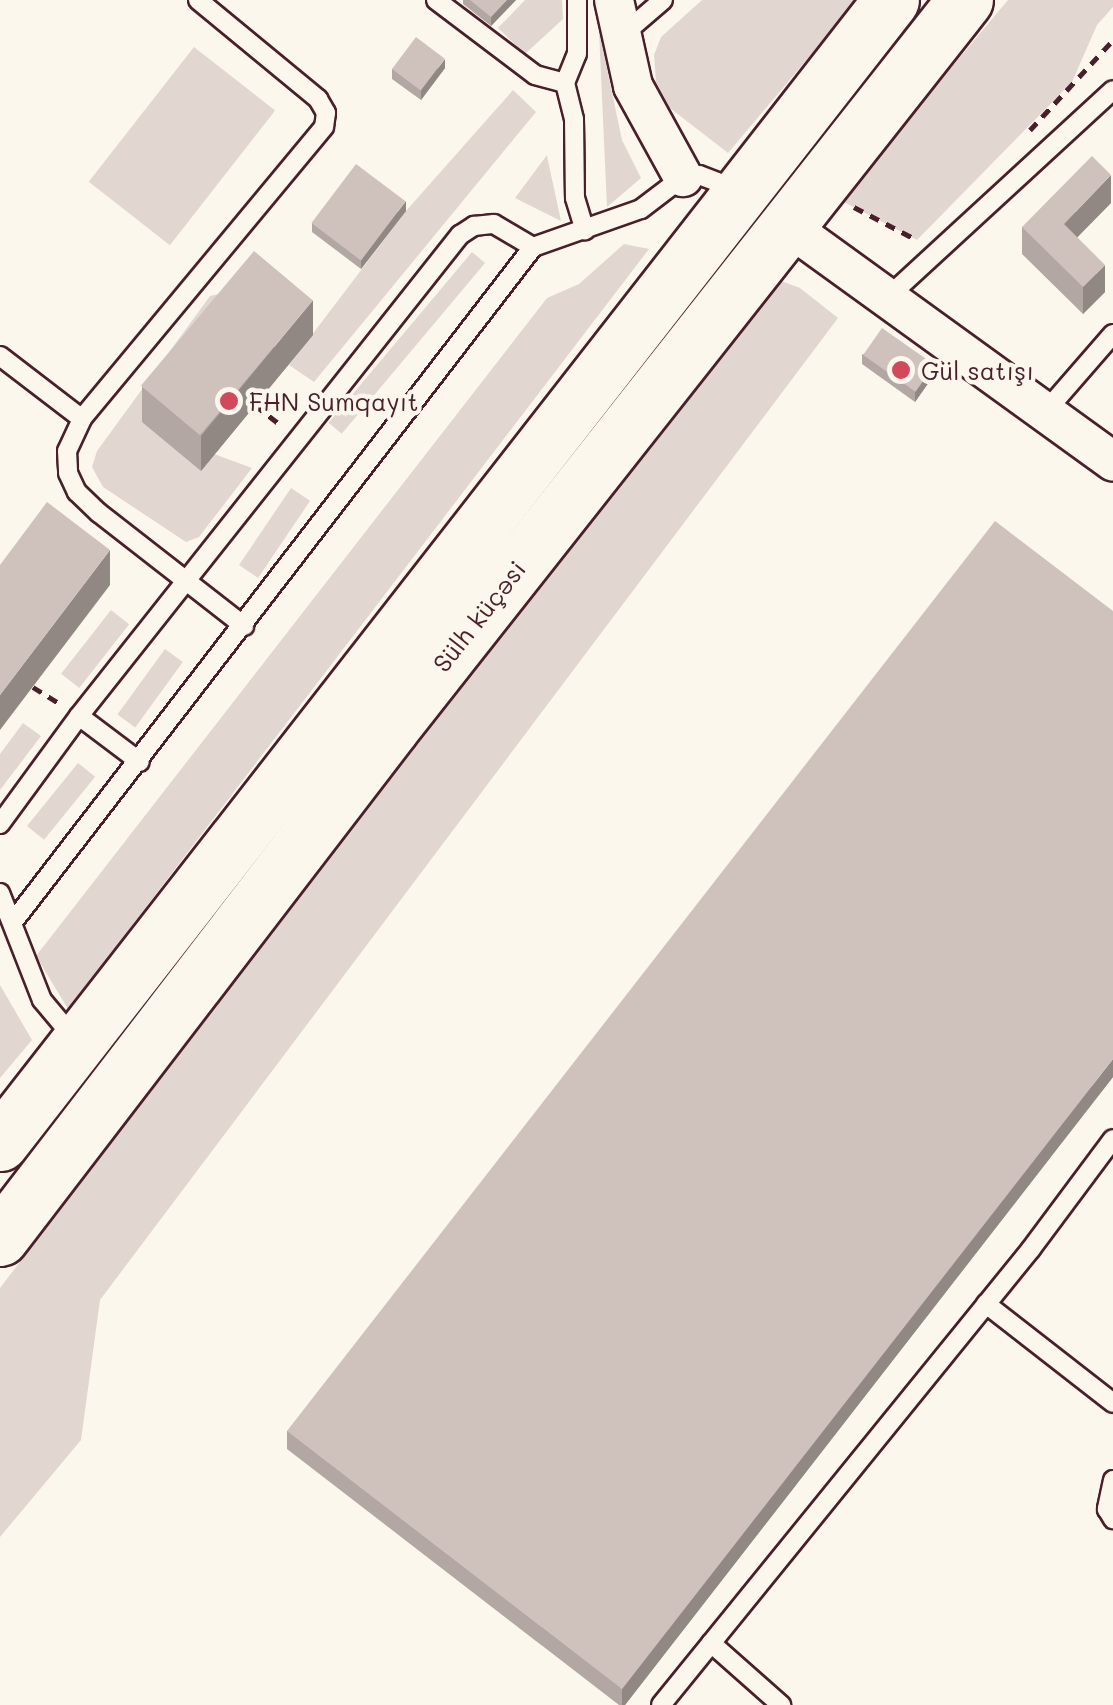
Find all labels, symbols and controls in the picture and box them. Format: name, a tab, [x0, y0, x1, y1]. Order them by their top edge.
place label: Gül satışı	[921, 355, 1034, 385]
marker: Gül satışı	[890, 359, 912, 381]
place label: FHN Sumqayıt	[249, 386, 418, 416]
marker: FHN Sumqayıt	[218, 390, 240, 412]
street label: Sülh küçəsi	[426, 554, 532, 678]

